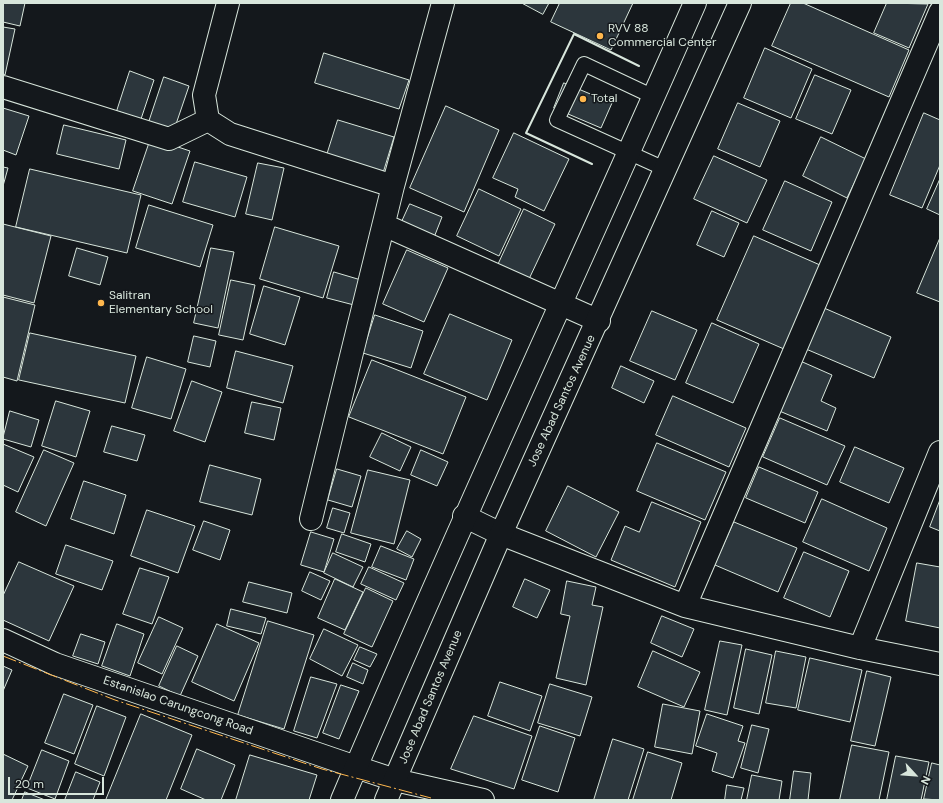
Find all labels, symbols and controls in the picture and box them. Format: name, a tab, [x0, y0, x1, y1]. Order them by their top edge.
place label: RVV 88 Commercial Center	[608, 22, 716, 50]
marker: RVV 88 Commercial Center	[595, 31, 605, 41]
place label: Total	[591, 92, 617, 106]
marker: Total	[578, 94, 588, 104]
place label: Salitran Elementary School	[109, 289, 213, 317]
marker: Salitran Elementary School	[96, 298, 106, 308]
street label: Jose Abad Santos Avenue	[525, 333, 599, 469]
street label: Jose Abad Santos Avenue	[396, 628, 466, 766]
street label: Estanislao Carungcong Road	[101, 674, 255, 738]
north arrow	[895, 755, 935, 795]
scale bar	[10, 769, 106, 795]
text: N	[918, 774, 934, 787]
text: 20 m	[15, 776, 44, 792]

